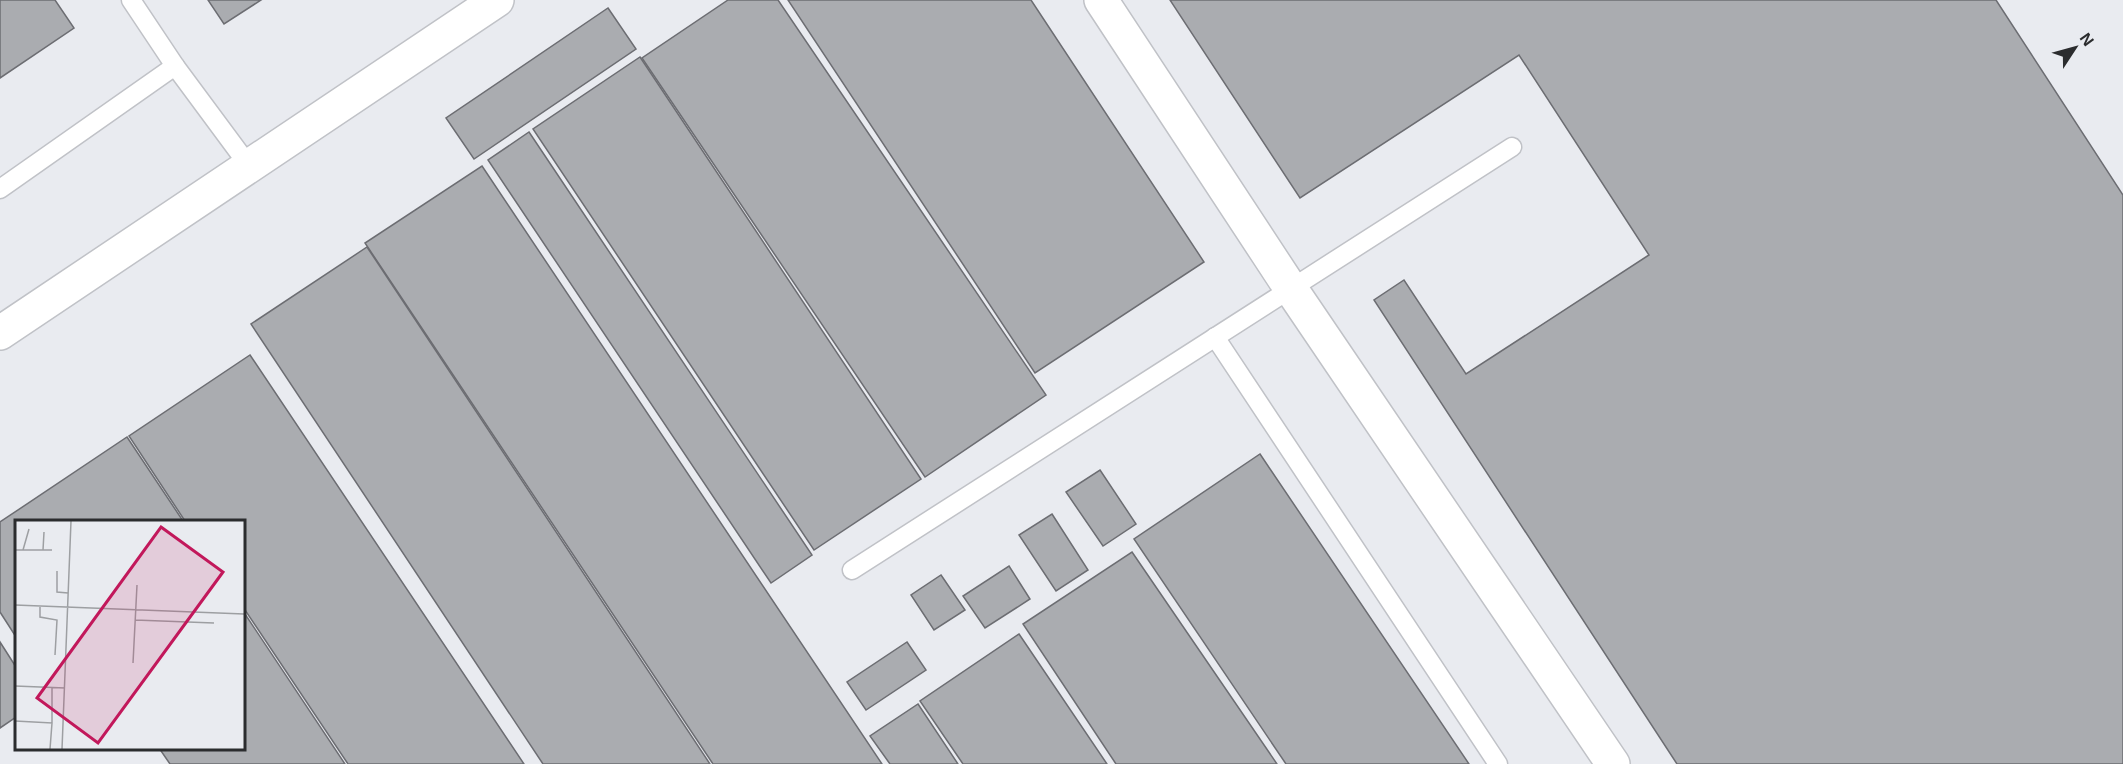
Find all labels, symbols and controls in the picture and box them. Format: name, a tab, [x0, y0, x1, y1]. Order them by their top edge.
north arrow	[2045, 18, 2105, 78]
text: N	[2076, 30, 2097, 49]
inset map	[15, 520, 244, 749]

